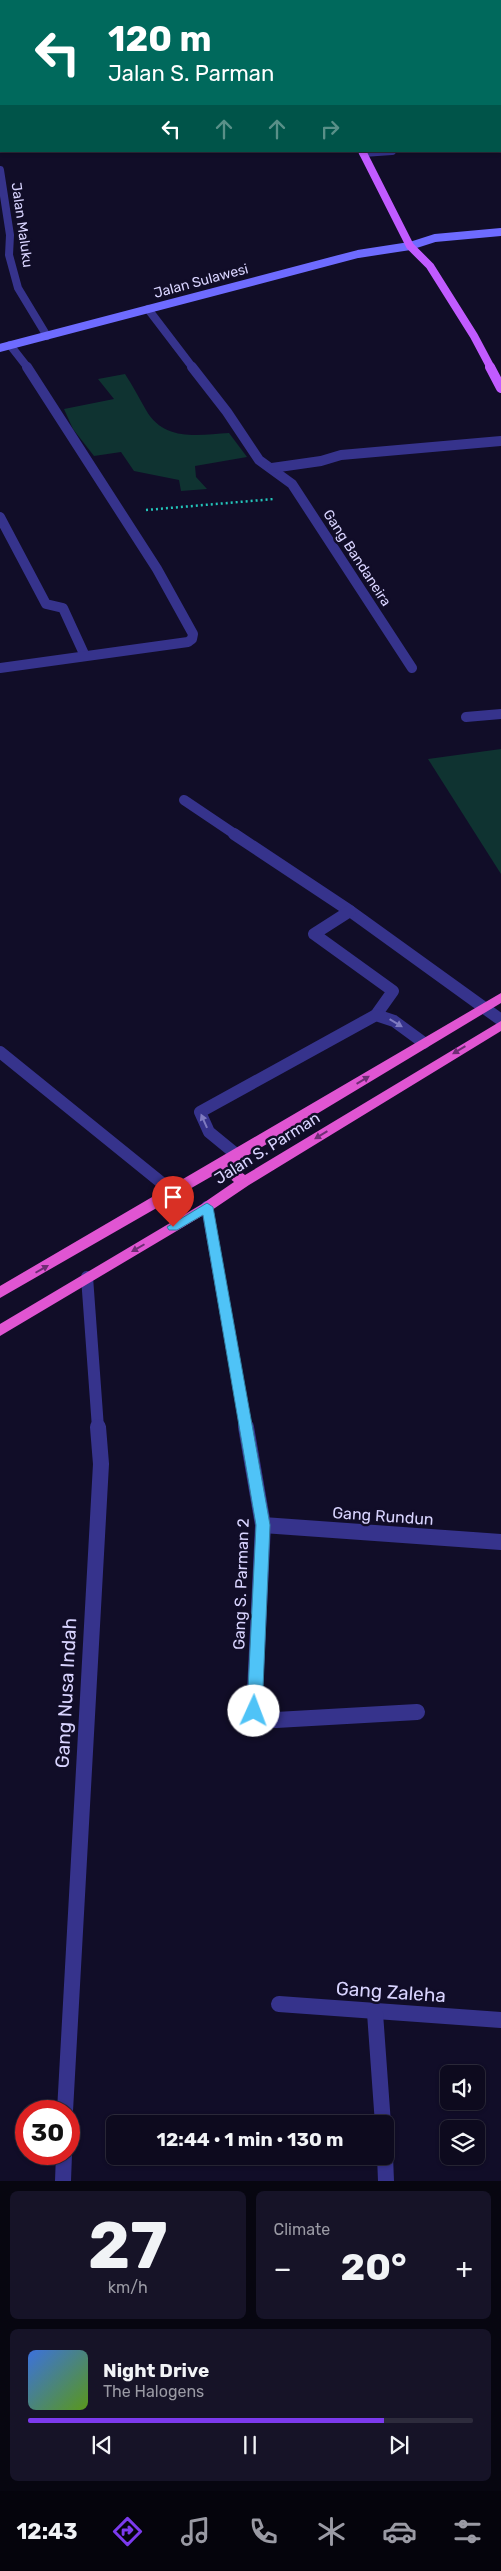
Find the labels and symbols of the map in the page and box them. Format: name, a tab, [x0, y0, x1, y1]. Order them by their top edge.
street label: Jalan Maluku	[8, 181, 36, 269]
street label: Jalan Sulawesi	[152, 260, 250, 302]
street label: Gang Bandaneira	[319, 506, 395, 610]
one-way arrow	[389, 1019, 402, 1028]
one-way arrow	[453, 1045, 466, 1055]
one-way arrow	[356, 1075, 370, 1084]
street label: Jalan S. Parman	[211, 1108, 323, 1188]
one-way arrow	[199, 1114, 207, 1128]
one-way arrow	[314, 1130, 327, 1139]
pin	[152, 1176, 194, 1227]
one-way arrow	[131, 1243, 144, 1252]
one-way arrow	[36, 1264, 49, 1273]
street label: Gang Rundun	[332, 1503, 434, 1529]
street label: Gang S. Parman 2	[229, 1518, 253, 1650]
street label: Gang Nusa Indah	[51, 1617, 81, 1769]
position arrow	[227, 1684, 279, 1736]
street label: Gang Zaleha	[335, 1977, 447, 2007]
speed limit sign: 30	[15, 2100, 80, 2165]

